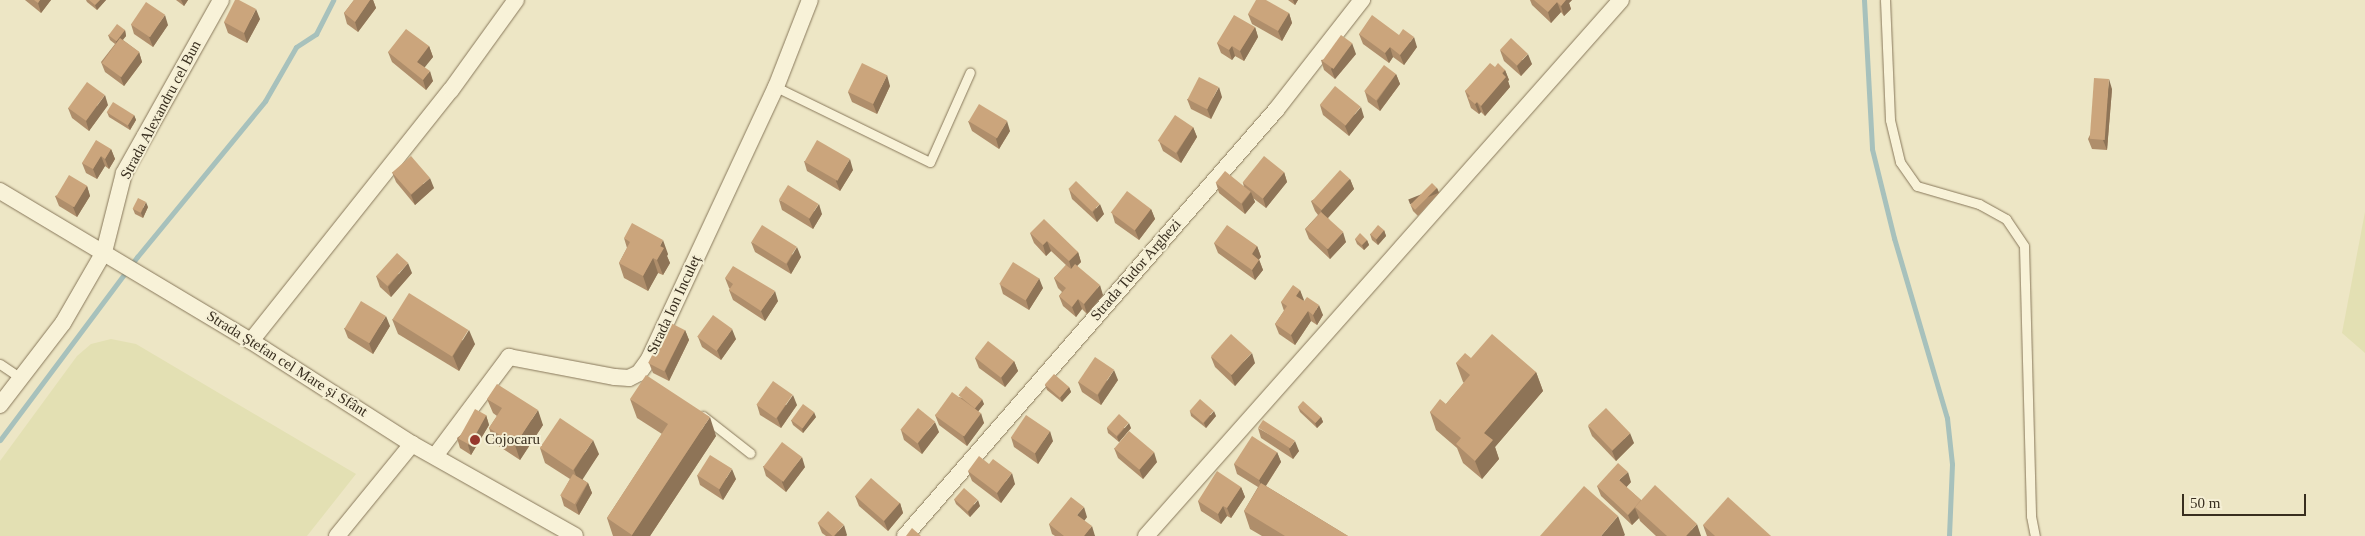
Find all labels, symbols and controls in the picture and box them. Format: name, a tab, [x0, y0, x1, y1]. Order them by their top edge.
street label: Strada Alexandru cel Bun	[117, 37, 205, 183]
street label: Strada Tudor Arghezi	[1087, 215, 1185, 325]
street label: Strada Ion Inculeț	[643, 253, 705, 357]
street label: Strada Ștefan cel Mare și Sfânt	[203, 307, 371, 421]
place label: Cojocaru	[485, 431, 540, 449]
marker: Cojocaru	[469, 434, 481, 446]
scale bar	[2185, 484, 2309, 516]
text: 50 m	[2190, 495, 2220, 511]

